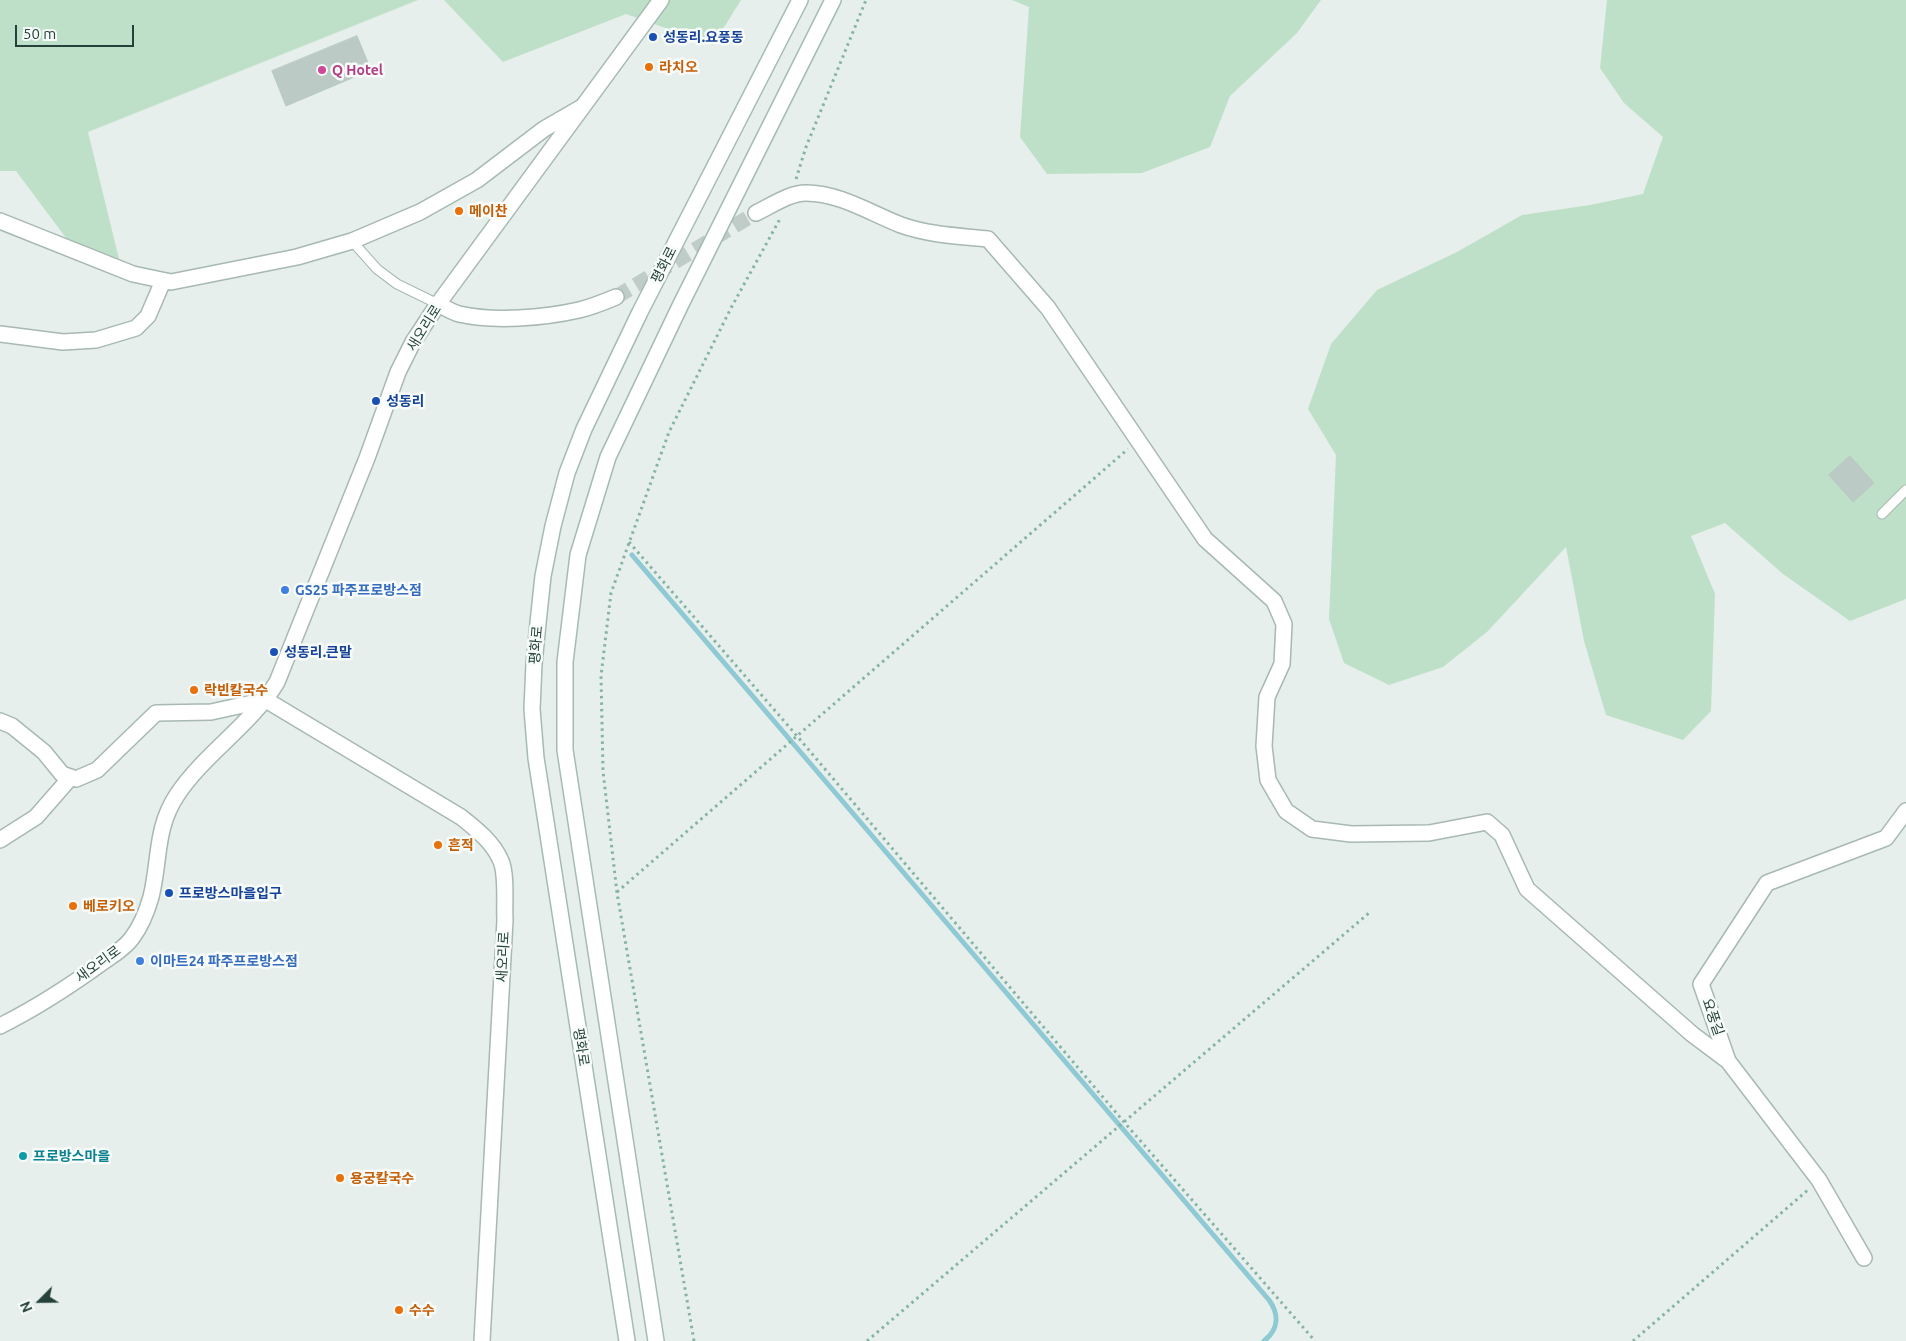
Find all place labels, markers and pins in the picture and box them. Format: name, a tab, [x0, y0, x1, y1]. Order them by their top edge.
place label: 성동리.요풍동	[663, 29, 744, 45]
marker: 성동리.요풍동	[647, 31, 659, 43]
place label: 라치오	[659, 59, 698, 75]
marker: 라치오	[643, 61, 655, 73]
place label: Q Hotel	[332, 62, 383, 78]
marker: Q Hotel	[316, 64, 328, 76]
place label: 메이찬	[469, 203, 508, 219]
marker: 메이찬	[453, 205, 465, 217]
place label: 성동리	[386, 393, 425, 409]
marker: 성동리	[370, 395, 382, 407]
place label: GS25 파주프로방스점	[295, 582, 422, 598]
marker: GS25 파주프로방스점	[279, 584, 291, 596]
place label: 성동리.큰말	[284, 644, 352, 660]
marker: 성동리.큰말	[268, 646, 280, 658]
place label: 락빈칼국수	[204, 682, 268, 698]
marker: 락빈칼국수	[188, 684, 200, 696]
place label: 흔적	[448, 837, 474, 853]
marker: 흔적	[432, 839, 444, 851]
place label: 프로방스마을입구	[179, 885, 282, 901]
marker: 프로방스마을입구	[163, 887, 175, 899]
place label: 베로키오	[83, 898, 135, 914]
marker: 베로키오	[67, 900, 79, 912]
place label: 이마트24 파주프로방스점	[150, 953, 298, 969]
marker: 이마트24 파주프로방스점	[134, 955, 146, 967]
place label: 프로방스마을	[33, 1148, 110, 1164]
marker: 프로방스마을	[17, 1150, 29, 1162]
place label: 용궁칼국수	[350, 1170, 414, 1186]
marker: 용궁칼국수	[334, 1172, 346, 1184]
place label: 수수	[409, 1302, 435, 1318]
marker: 수수	[393, 1304, 405, 1316]

